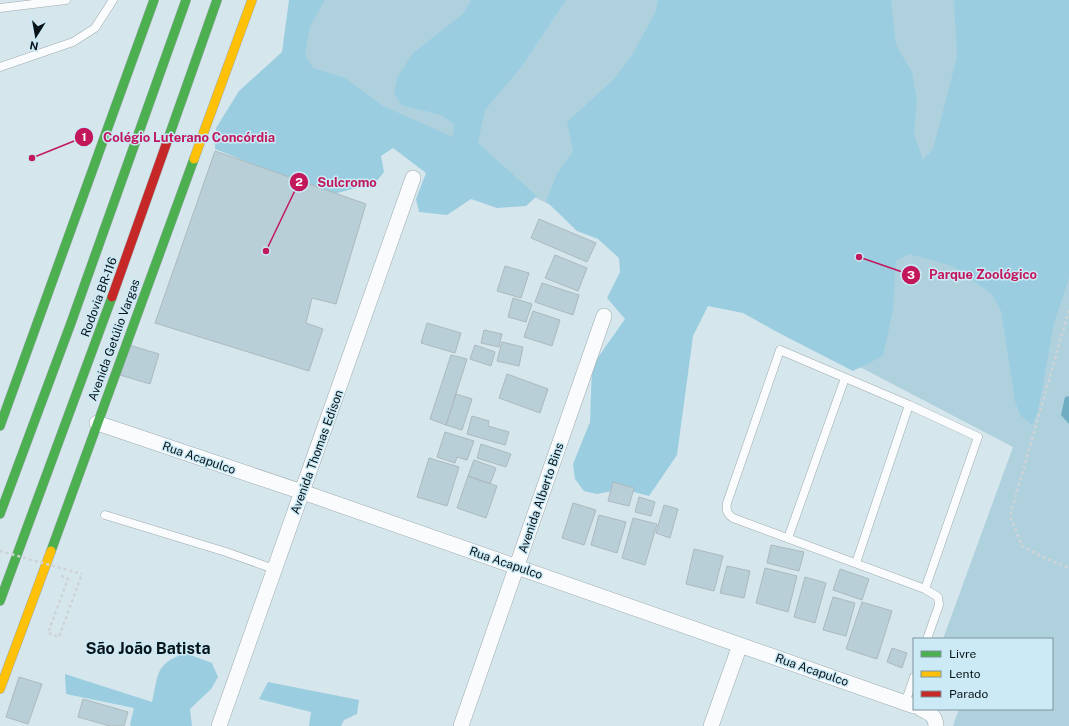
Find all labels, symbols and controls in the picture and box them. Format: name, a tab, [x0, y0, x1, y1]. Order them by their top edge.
north arrow	[16, 16, 56, 56]
text: N	[29, 39, 39, 53]
callout: Colégio Luterano Concórdia	[74, 125, 283, 150]
text: 1	[81, 130, 87, 144]
text: Colégio Luterano Concórdia	[103, 130, 275, 145]
callout: Sulcromo	[289, 170, 384, 195]
text: 2	[295, 175, 303, 189]
text: Sulcromo	[317, 175, 377, 190]
street label: Rodovia BR-116	[78, 255, 120, 339]
callout: Parque Zoológico	[901, 262, 1045, 287]
text: Parque Zoológico	[929, 267, 1037, 282]
text: 3	[907, 268, 915, 282]
street label: Avenida Getúlio Vargas	[85, 277, 143, 403]
street label: Avenida Thomas Edison	[288, 388, 346, 516]
street label: Rua Acapulco	[160, 439, 238, 477]
street label: Avenida Alberto Bins	[516, 441, 566, 555]
street label: Rua Acapulco	[467, 544, 545, 582]
legend	[913, 638, 1053, 710]
district label: São João Batista	[86, 639, 210, 658]
text: Livre	[949, 647, 977, 661]
street label: Rua Acapulco	[773, 651, 851, 689]
text: Lento	[949, 667, 981, 681]
text: Parado	[949, 687, 988, 701]

